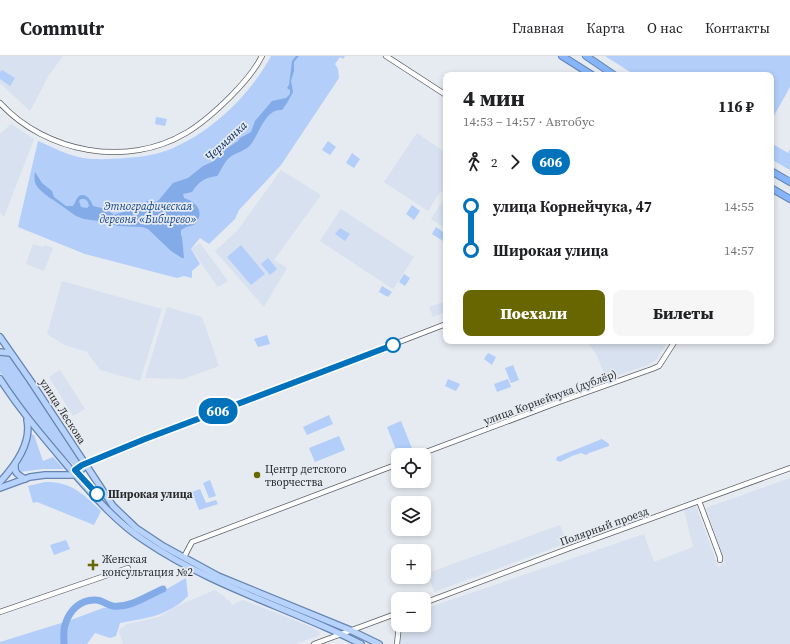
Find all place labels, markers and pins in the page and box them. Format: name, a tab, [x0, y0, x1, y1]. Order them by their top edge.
unlabelled marker	[385, 337, 401, 353]
place label: Центр детского творчества	[265, 462, 346, 490]
marker: Центр детского творчества	[252, 470, 262, 480]
marker: Широкая улица	[89, 486, 105, 502]
place label: Широкая улица	[108, 487, 193, 502]
place label: Женская консультация №2	[102, 552, 193, 580]
marker: Женская консультация №2	[87, 559, 99, 571]

